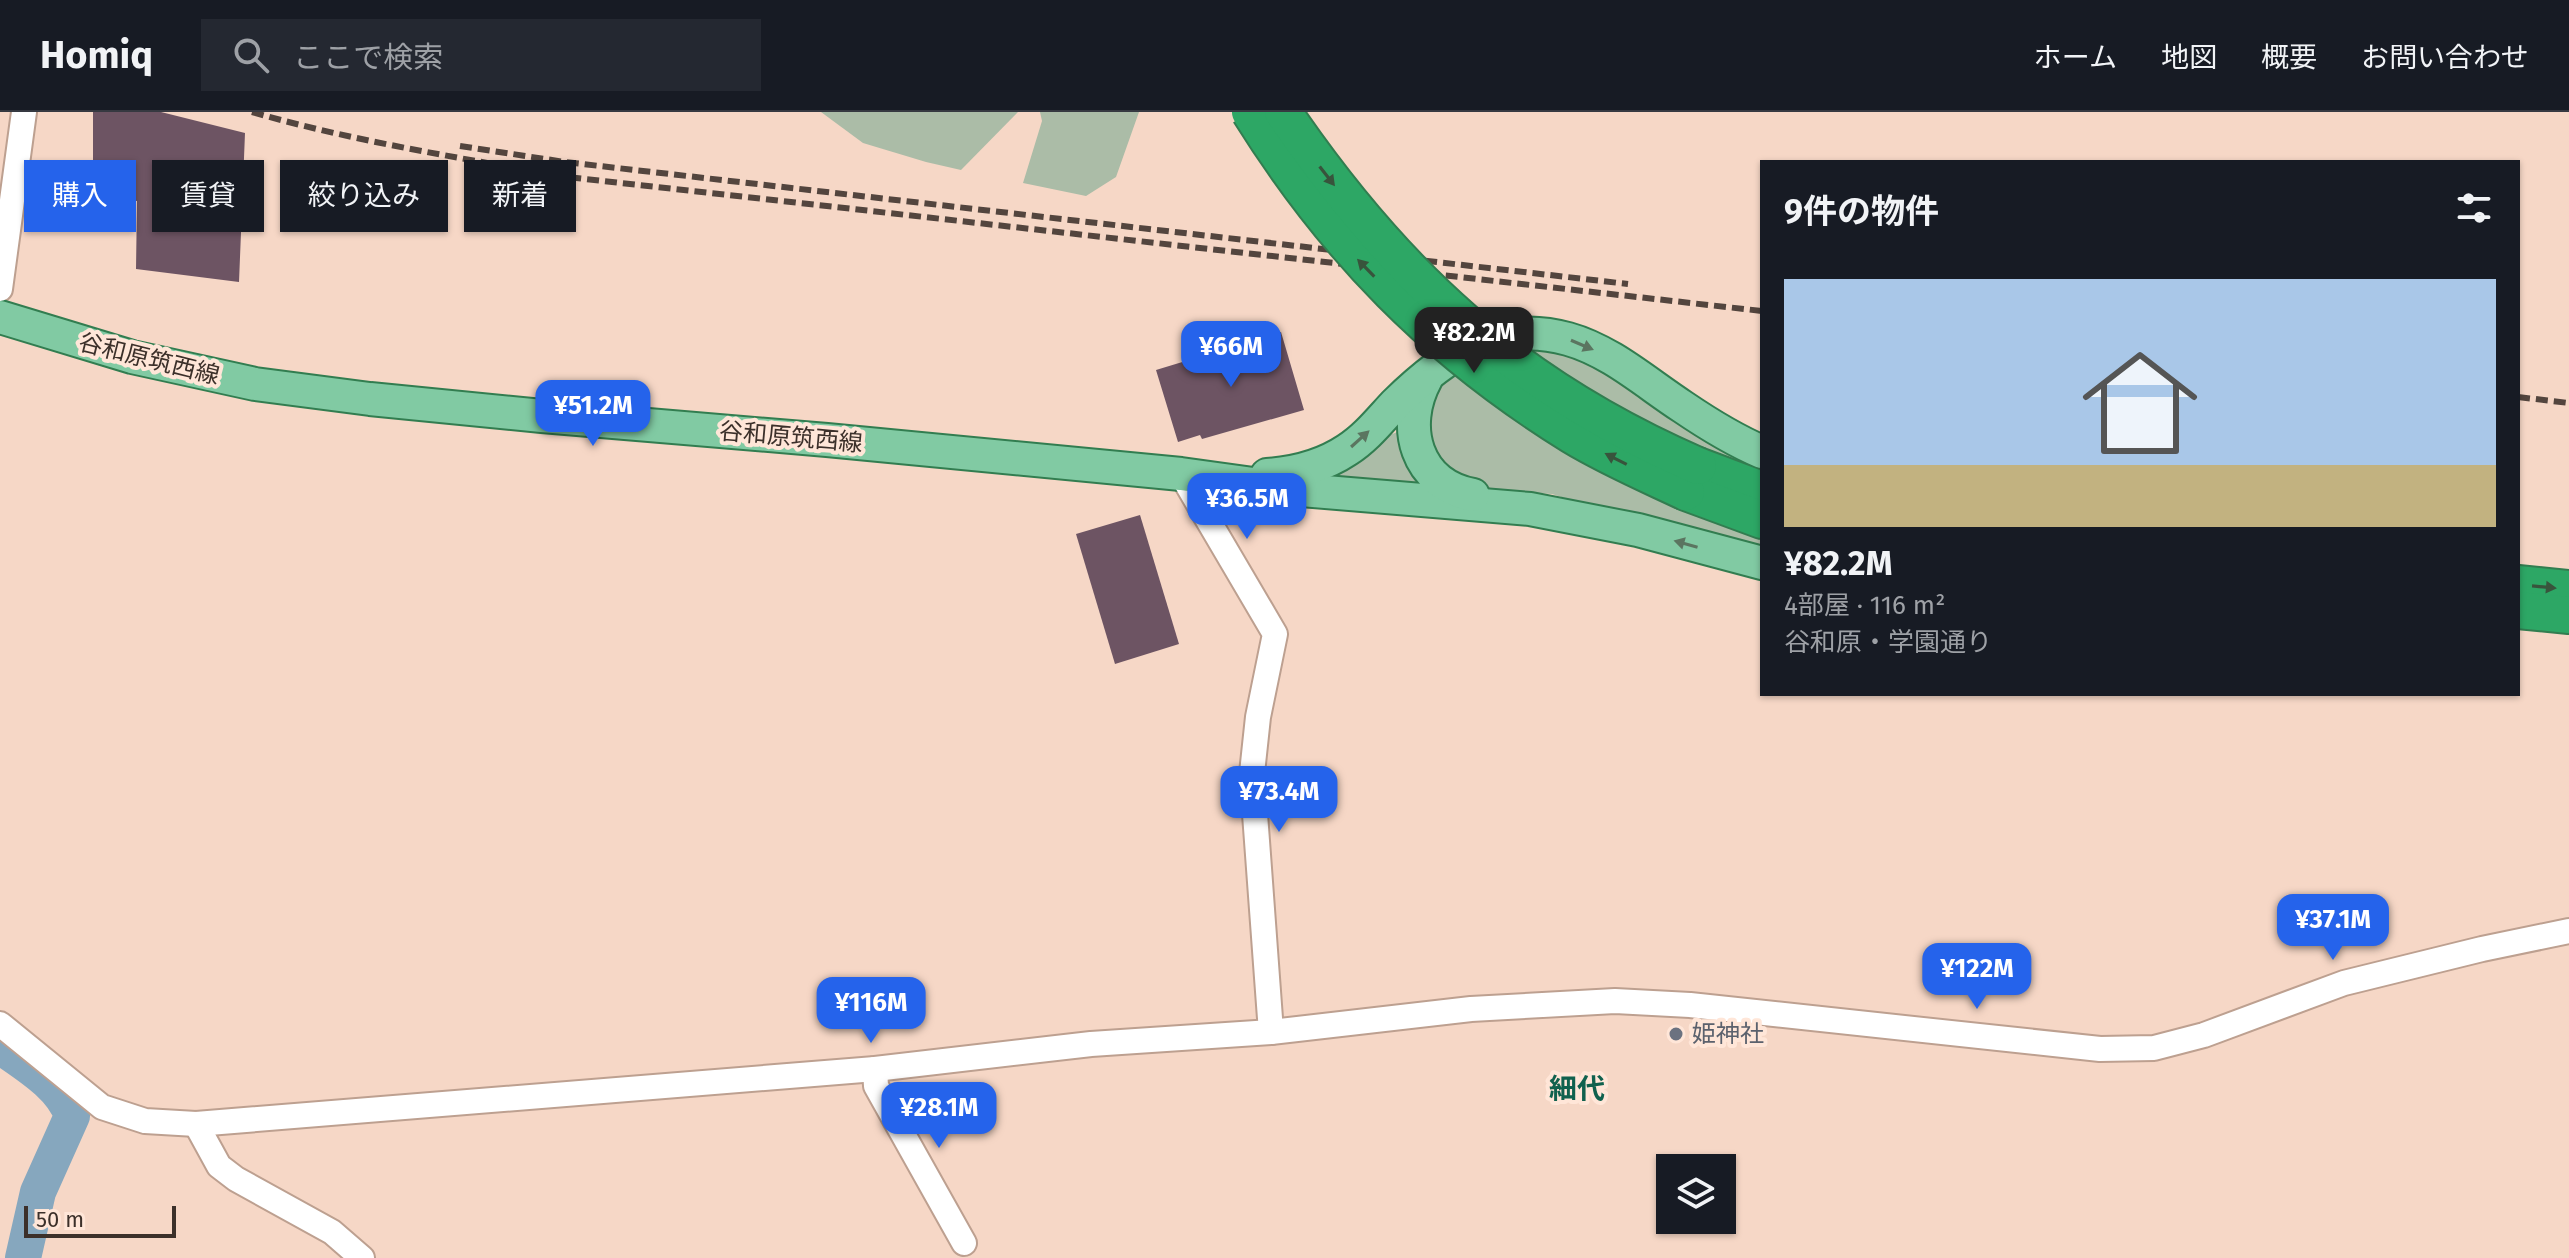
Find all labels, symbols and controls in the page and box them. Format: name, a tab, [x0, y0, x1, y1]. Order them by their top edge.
search box	[201, 19, 761, 91]
text: Homiq	[40, 32, 153, 78]
icon: search	[229, 33, 273, 77]
text: ここで検索	[293, 40, 443, 76]
text: ホーム	[2034, 41, 2117, 74]
text: 地図	[2161, 41, 2217, 74]
text: 概要	[2261, 41, 2317, 74]
text: お問い合わせ	[2361, 41, 2529, 74]
chip: 購入	[24, 160, 136, 232]
chip: 賃貸	[152, 160, 264, 232]
chip: 絞り込み	[280, 160, 448, 232]
chip: 新着	[464, 160, 576, 232]
one-way arrow	[1319, 166, 1335, 186]
icon: filters	[2452, 186, 2496, 230]
text: 9件の物件	[1784, 191, 1939, 232]
one-way arrow	[1357, 259, 1375, 278]
pin: ¥82.2M	[1409, 307, 1539, 375]
text: ¥82.2M	[1433, 317, 1515, 348]
pin: ¥66M	[1184, 321, 1278, 389]
street label: 谷和原筑西線	[76, 328, 222, 390]
text: ¥66M	[1199, 331, 1263, 362]
icon: home	[2068, 331, 2212, 475]
one-way arrow	[1570, 339, 1594, 352]
pin: ¥51.2M	[528, 380, 658, 448]
text: ¥51.2M	[553, 390, 633, 421]
street label: 谷和原筑西線	[718, 417, 864, 457]
one-way arrow	[1350, 431, 1370, 448]
one-way arrow	[1604, 452, 1627, 465]
pin: ¥36.5M	[1182, 473, 1312, 541]
text: ¥36.5M	[1205, 483, 1289, 514]
one-way arrow	[1674, 537, 1698, 550]
text: ¥82.2M	[1784, 543, 1892, 584]
one-way arrow	[2531, 580, 2556, 593]
text: 4部屋 · 116 m²	[1784, 590, 1945, 621]
text: 谷和原・学園通り	[1784, 627, 1992, 658]
pin: ¥73.4M	[1214, 766, 1344, 834]
text: ¥73.4M	[1238, 776, 1320, 807]
pin: ¥37.1M	[2268, 894, 2398, 962]
text: ¥37.1M	[2295, 904, 2371, 935]
pin: ¥122M	[1921, 943, 2033, 1011]
text: ¥122M	[1940, 953, 2014, 984]
pin: ¥116M	[815, 977, 927, 1045]
text: ¥116M	[835, 987, 907, 1018]
place label: 姫神社	[1692, 1020, 1764, 1048]
marker: 姫神社	[1667, 1025, 1685, 1043]
district label: 細代	[1549, 1072, 1605, 1105]
pin: ¥28.1M	[874, 1082, 1004, 1150]
text: ¥28.1M	[899, 1092, 979, 1123]
map controls	[1656, 1154, 1736, 1234]
button: layers	[1656, 1154, 1736, 1234]
scale bar	[24, 1202, 176, 1238]
text: 50 m	[36, 1206, 84, 1233]

